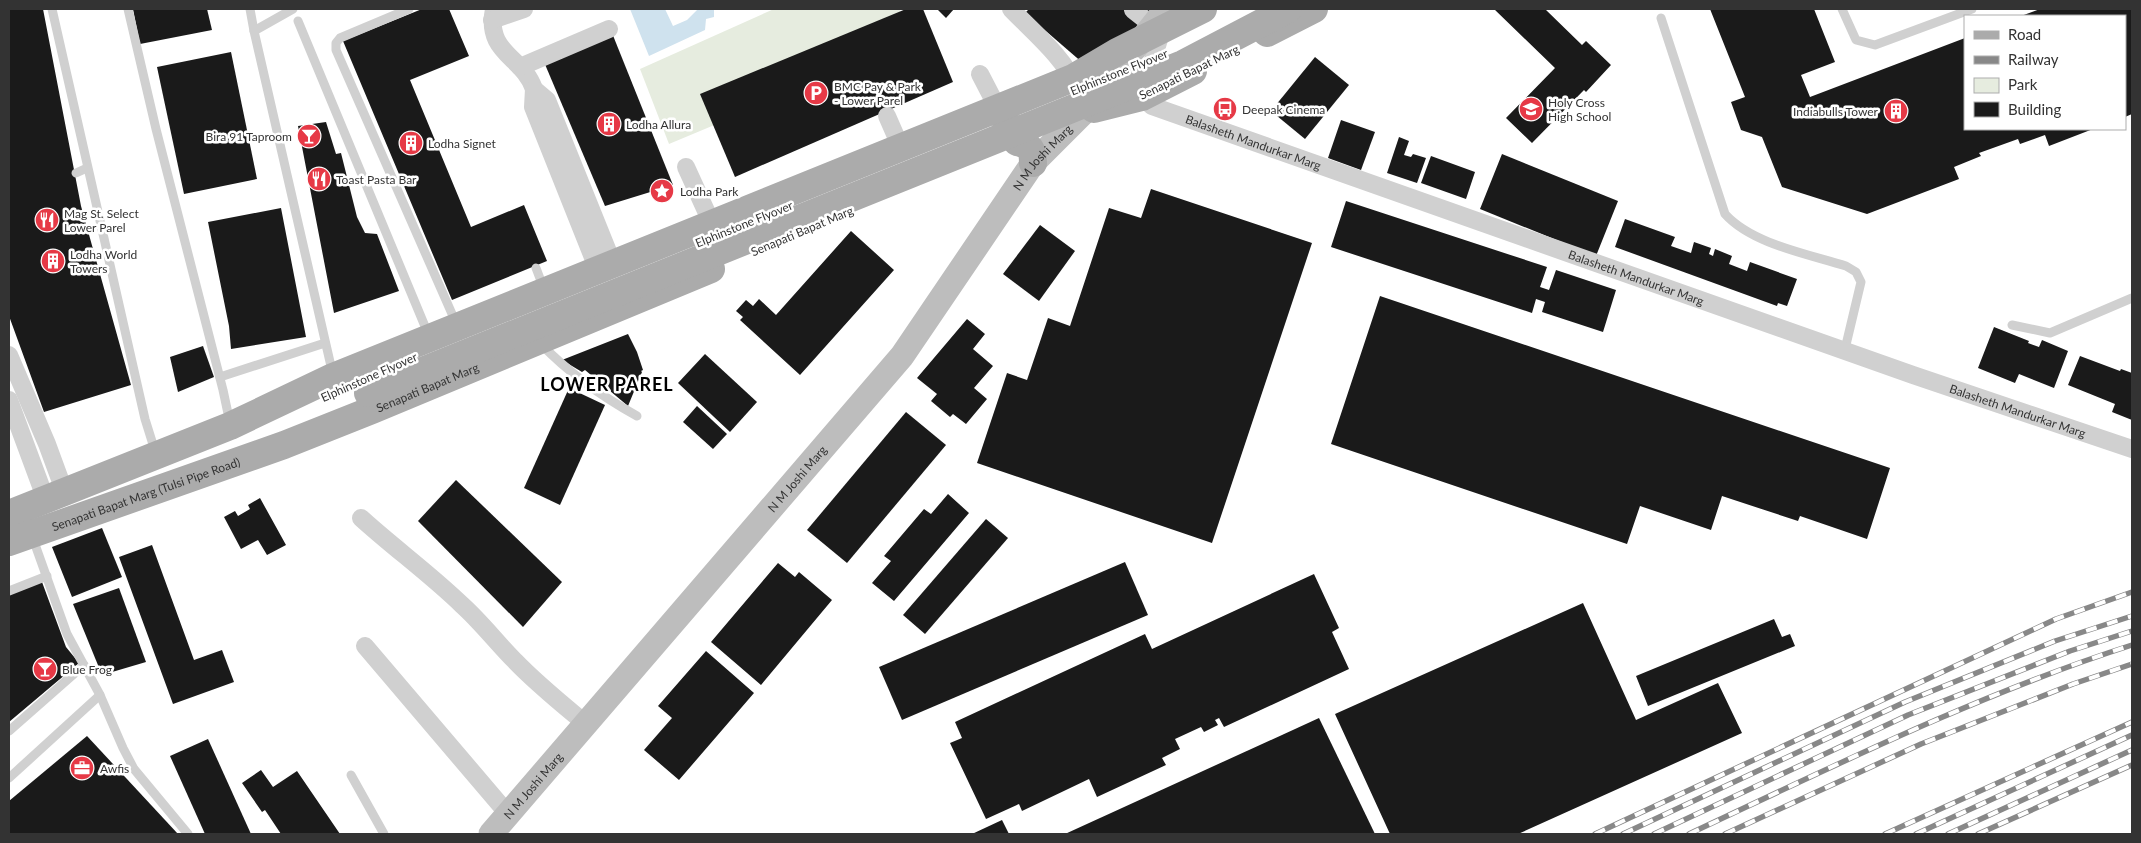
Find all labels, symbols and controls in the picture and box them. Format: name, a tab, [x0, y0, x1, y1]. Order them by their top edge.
legend	[1964, 15, 2126, 130]
text: Road	[2008, 25, 2041, 43]
street label: Senapati Bapat Marg	[1136, 41, 1242, 103]
street label: Elphinstone Flyover	[1068, 45, 1171, 98]
text: Railway	[2008, 50, 2059, 68]
text: Park	[2008, 75, 2038, 93]
place label: BMC Pay & Park - Lower Parel	[834, 79, 922, 108]
parking icon: BMC Pay & Park - Lower Parel	[803, 80, 829, 106]
place label: Holy Cross High School	[1548, 95, 1611, 124]
bus stop icon: Deepak Cinema	[1212, 96, 1238, 122]
school or university icon: Holy Cross High School	[1518, 96, 1544, 122]
building icon: Indiabulls Tower	[1883, 98, 1909, 124]
text: Building	[2008, 100, 2061, 118]
place label: Deepak Cinema	[1242, 102, 1325, 117]
place label: Indiabulls Tower	[1793, 104, 1879, 119]
building icon: Lodha Allura	[596, 111, 622, 137]
street label: Balasheth Mandurkar Marg	[1184, 111, 1323, 173]
place label: Lodha Allura	[626, 117, 691, 132]
street label: N M Joshi Marg	[1009, 121, 1075, 193]
bar icon: Bira 91 Taproom	[296, 123, 322, 149]
place label: Bira 91 Taproom	[206, 129, 292, 144]
building icon: Lodha Signet	[398, 130, 424, 156]
place label: Lodha Signet	[428, 136, 497, 151]
restaurant icon: Toast Pasta Bar	[306, 166, 332, 192]
place label: Toast Pasta Bar	[336, 172, 417, 187]
place icon: Lodha Park	[649, 178, 675, 204]
place label: Lodha Park	[680, 184, 739, 199]
street label: Elphinstone Flyover	[693, 197, 796, 250]
street label: Senapati Bapat Marg	[749, 203, 855, 259]
place label: Mag St. Select Lower Parel	[64, 206, 139, 235]
restaurant icon: Mag St. Select Lower Parel	[34, 207, 60, 233]
street label: Balasheth Mandurkar Marg	[1566, 246, 1706, 308]
place label: Lodha World Towers	[70, 247, 137, 276]
building icon: Lodha World Towers	[40, 248, 66, 274]
street label: Elphinstone Flyover	[318, 349, 420, 405]
street label: Senapati Bapat Marg	[374, 359, 481, 415]
district label: LOWER PAREL	[540, 373, 674, 395]
street label: Balasheth Mandurkar Marg	[1948, 380, 2088, 440]
street label: N M Joshi Marg	[764, 442, 830, 515]
street label: Senapati Bapat Marg (Tulsi Pipe Road)	[50, 454, 242, 534]
bar icon: Blue Frog	[32, 656, 58, 682]
place label: Blue Frog	[62, 662, 112, 677]
street label: N M Joshi Marg	[500, 749, 566, 822]
office icon: Awfis	[69, 755, 95, 781]
place label: Awfis	[100, 761, 129, 776]

